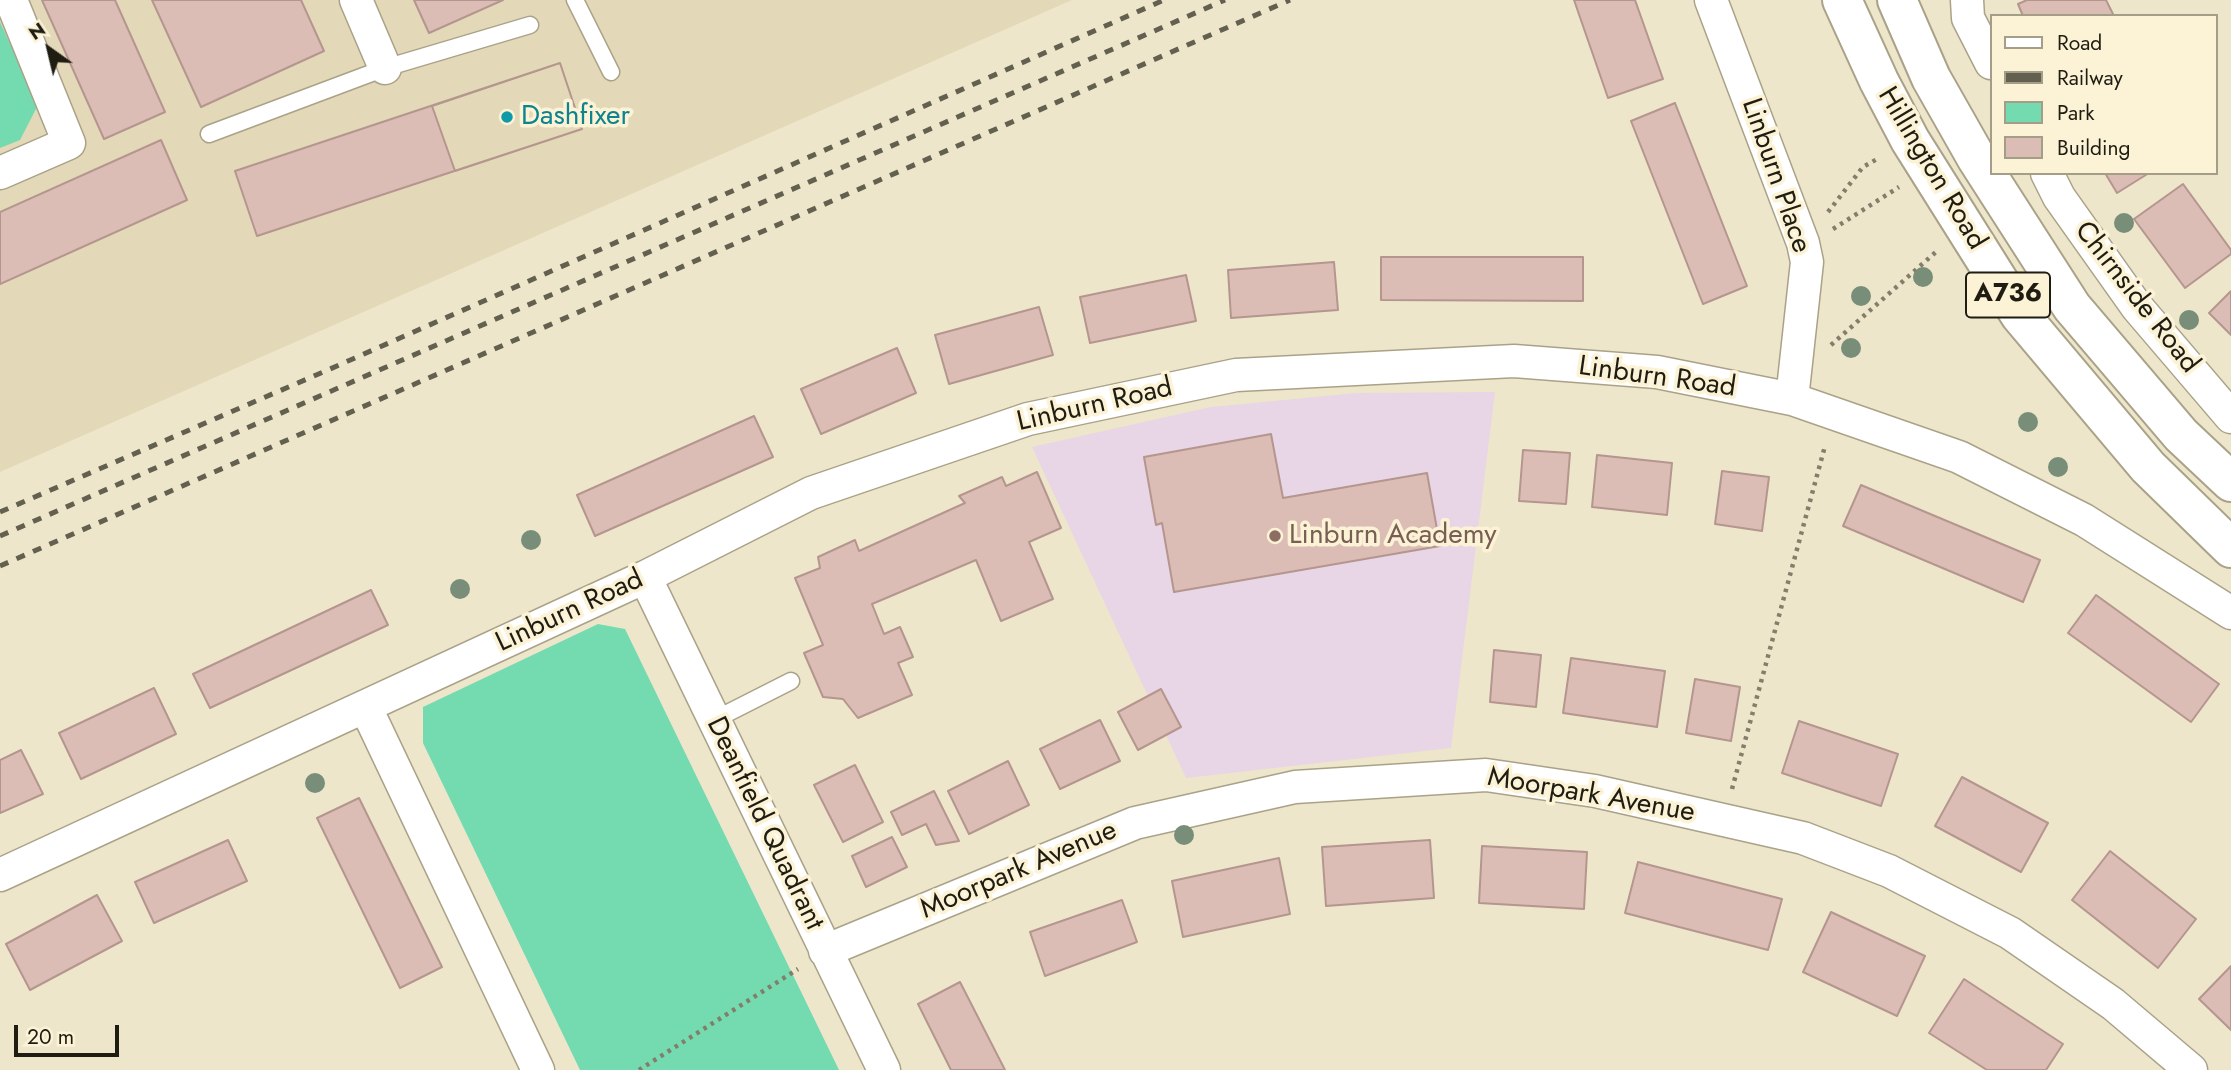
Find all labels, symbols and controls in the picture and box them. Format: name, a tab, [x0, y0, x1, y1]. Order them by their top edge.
north arrow	[14, 14, 84, 84]
legend	[1990, 14, 2217, 175]
text: N	[23, 16, 51, 47]
text: Road	[2057, 28, 2102, 58]
text: Railway	[2057, 63, 2123, 93]
street label: Hillington Road	[1869, 82, 1993, 256]
street label: Linburn Place	[1733, 94, 1817, 258]
text: Park	[2057, 98, 2094, 128]
place label: Dashfixer	[521, 100, 630, 134]
marker: Dashfixer	[499, 109, 515, 125]
text: Building	[2057, 133, 2130, 163]
street label: Chirnside Road	[2066, 215, 2206, 381]
road number: A736	[1966, 272, 2050, 318]
street label: Linburn Road	[1576, 350, 1738, 406]
street label: Linburn Road	[1014, 372, 1176, 440]
place label: Linburn Academy	[1289, 519, 1497, 553]
marker: Linburn Academy	[1267, 528, 1283, 544]
street label: Linburn Road	[491, 563, 649, 661]
street label: Deanfield Quadrant	[698, 712, 830, 936]
street label: Moorpark Avenue	[1485, 761, 1697, 831]
street label: Moorpark Avenue	[916, 815, 1122, 927]
scale bar	[18, 1010, 122, 1054]
text: 20 m	[27, 1022, 74, 1052]

